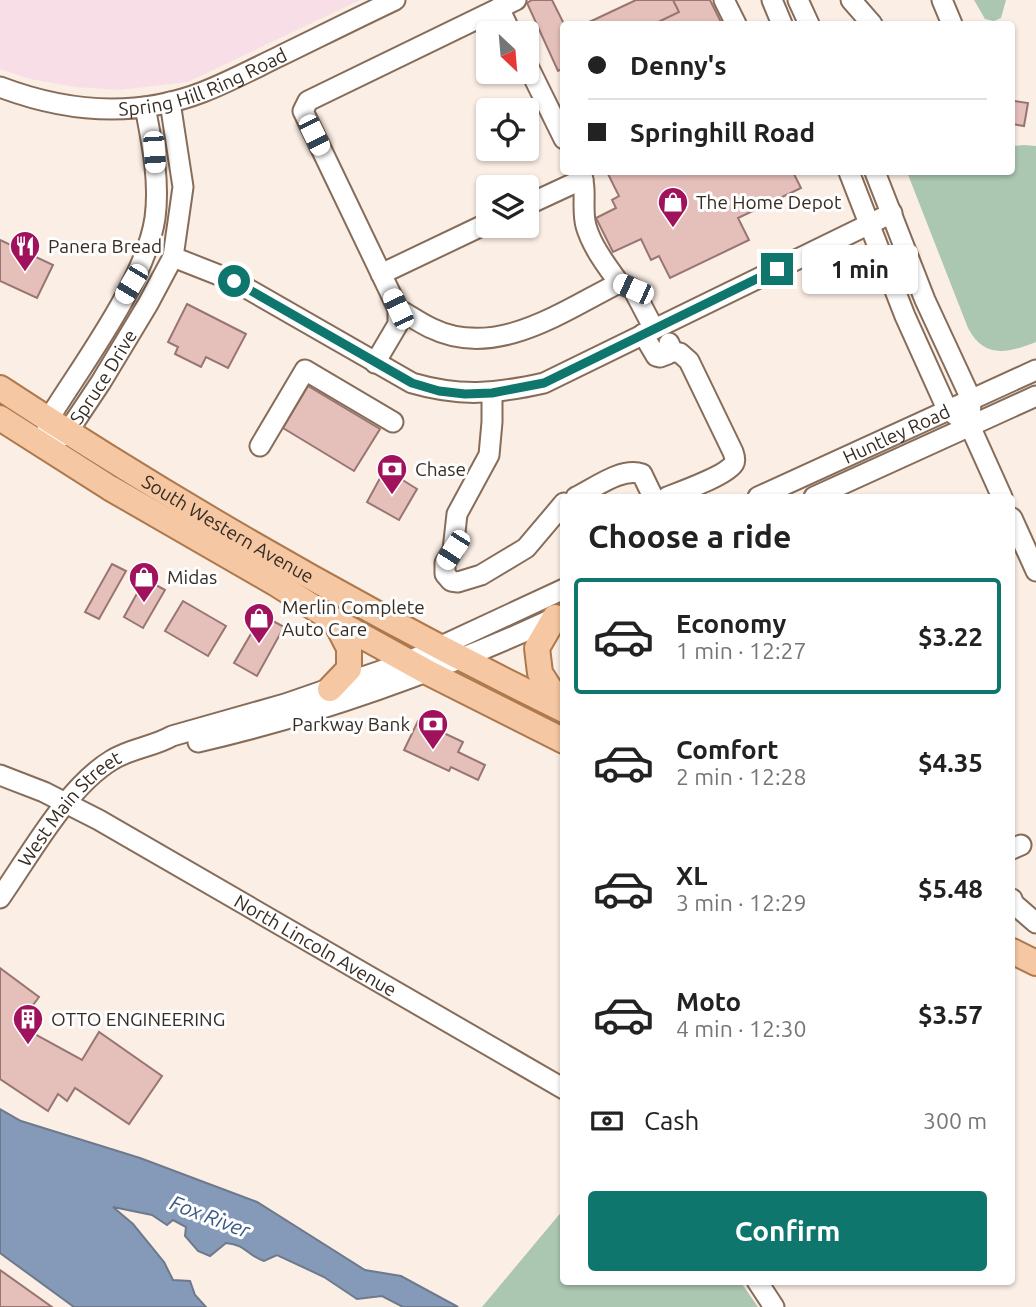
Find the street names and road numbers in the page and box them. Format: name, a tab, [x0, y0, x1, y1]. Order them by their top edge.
street label: Spring Hill Ring Road	[118, 43, 290, 120]
street label: Spruce Drive	[65, 325, 141, 428]
street label: Huntley Road	[839, 400, 953, 468]
street label: South Western Avenue	[138, 470, 318, 587]
street label: West Main Street	[13, 746, 125, 870]
street label: North Lincoln Avenue	[230, 890, 401, 1001]

